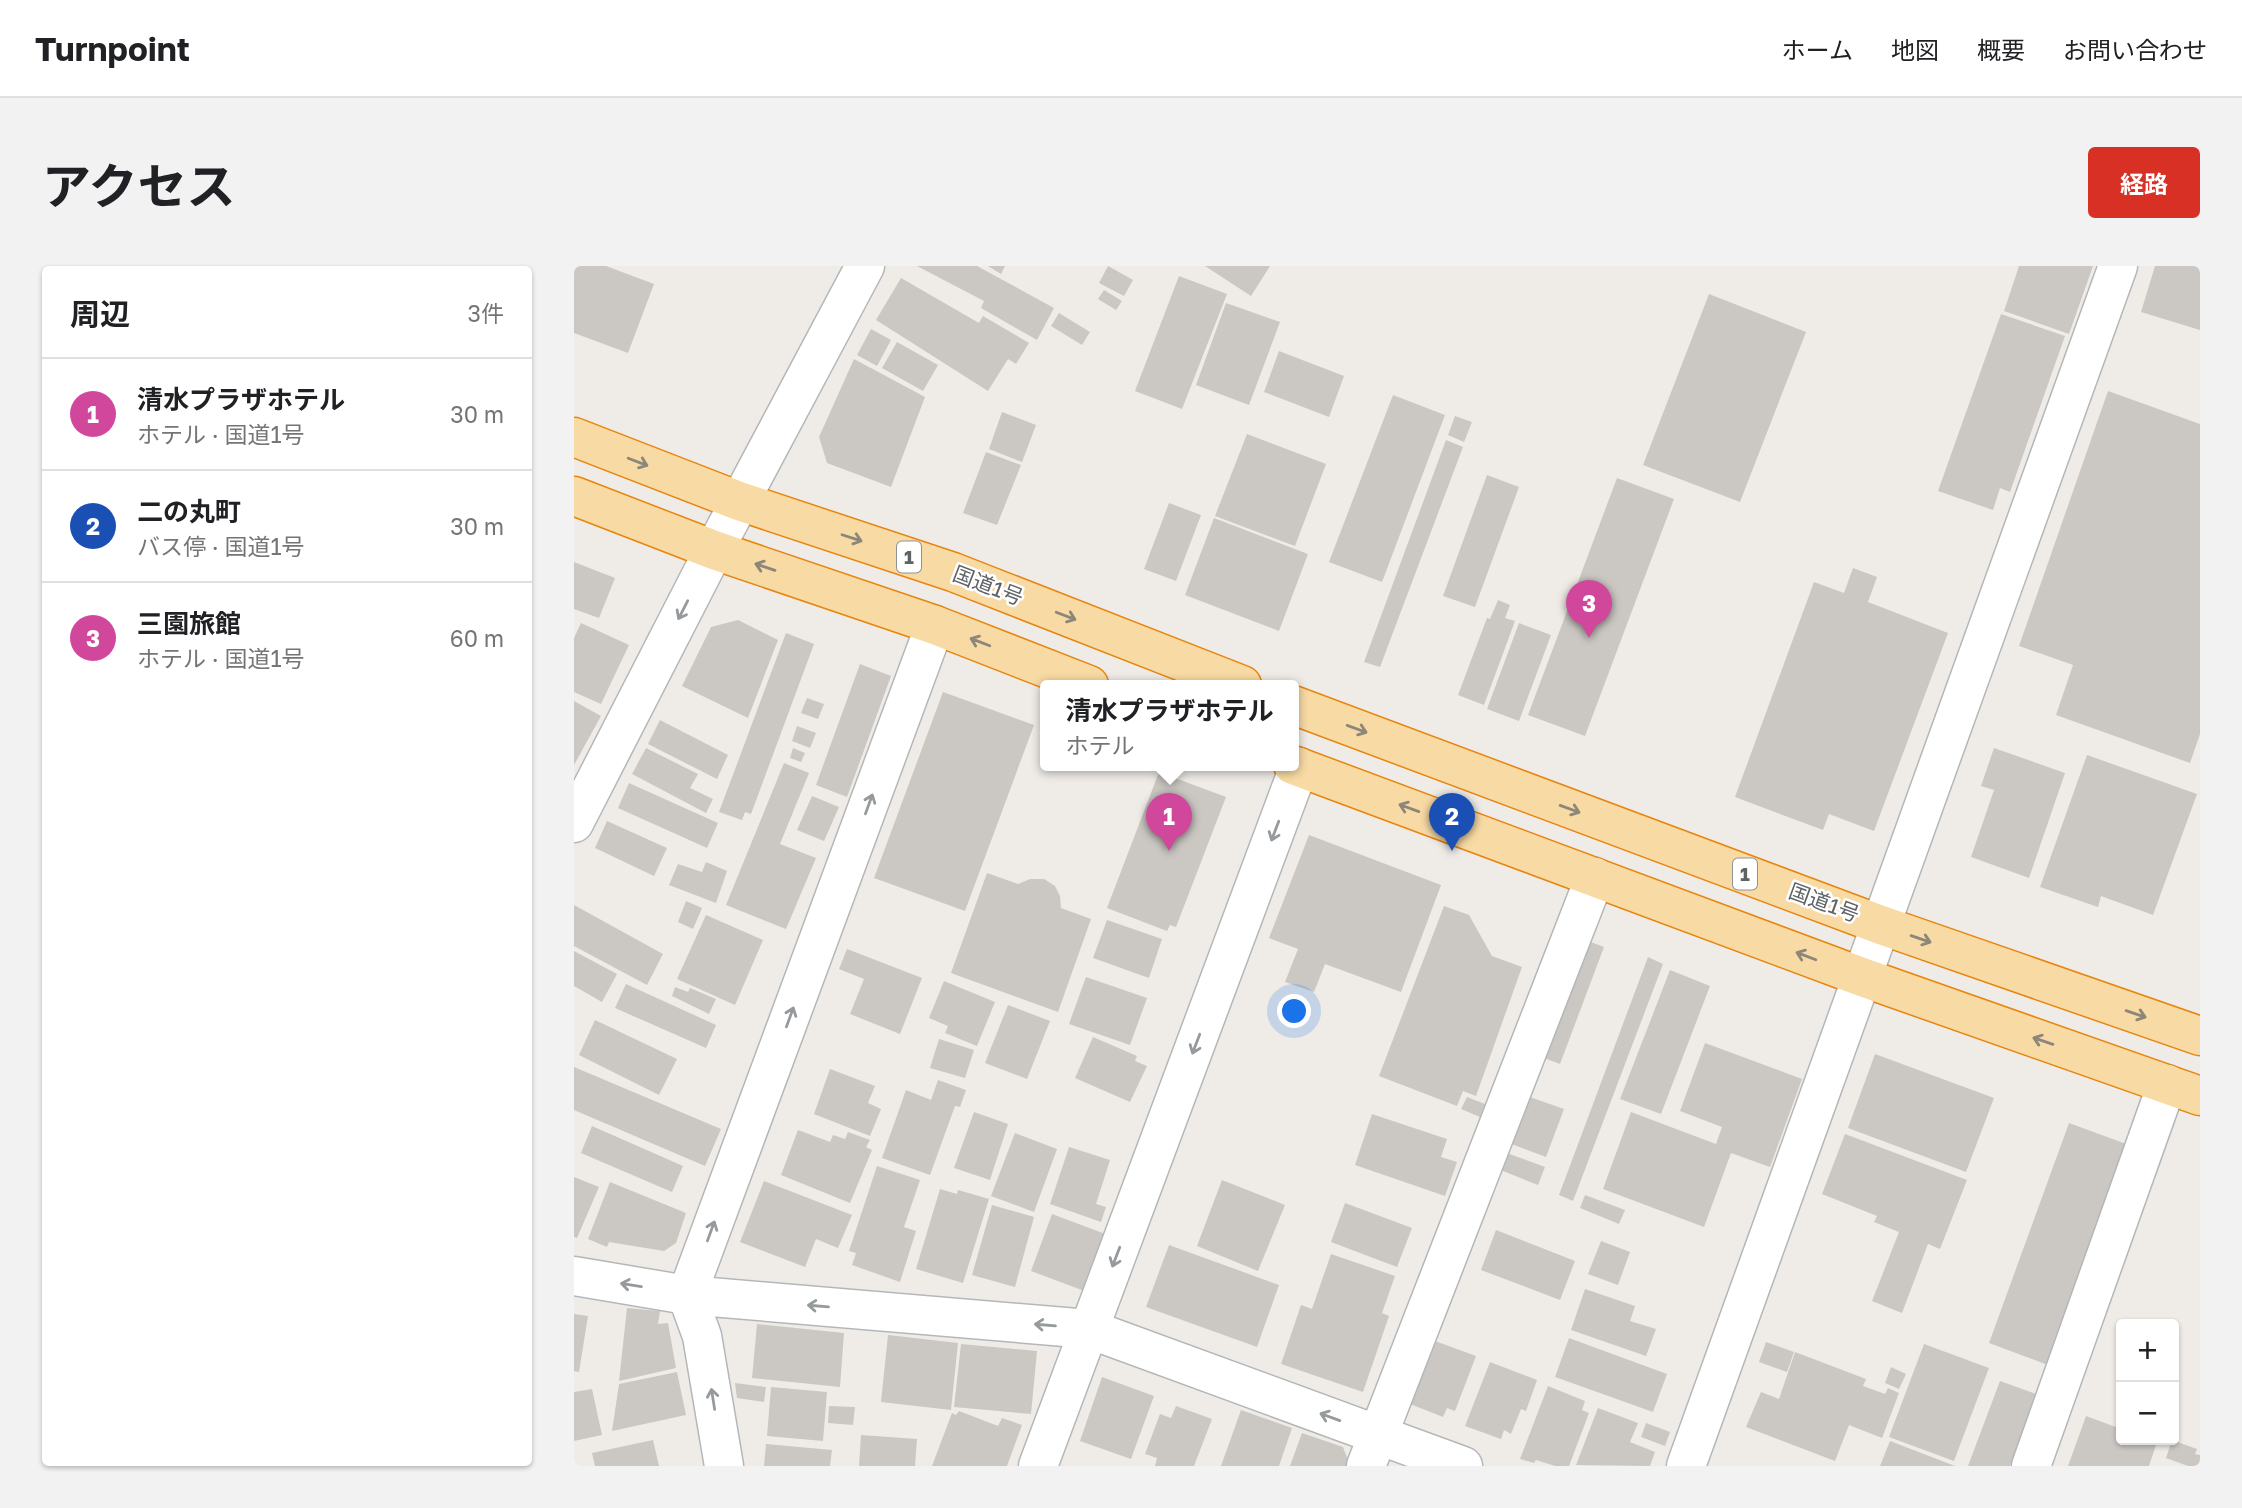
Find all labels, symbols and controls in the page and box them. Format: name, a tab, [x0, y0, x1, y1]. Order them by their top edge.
text: Turnpoint	[35, 29, 190, 68]
text: ホーム	[1782, 35, 1853, 64]
text: 地図	[1891, 35, 1939, 64]
text: 概要	[1977, 35, 2025, 64]
text: お問い合わせ	[2063, 35, 2207, 64]
button: 経路	[2088, 147, 2200, 218]
text: アクセス	[42, 156, 236, 215]
text: 周辺	[70, 296, 130, 332]
text: 3件	[468, 299, 504, 327]
text: 清水プラザホテル	[137, 384, 345, 415]
text: 1	[87, 400, 99, 428]
text: 30 m	[450, 400, 504, 428]
text: ホテル · 国道1号	[137, 420, 305, 448]
one-way arrow	[626, 456, 648, 469]
text: 二の丸町	[137, 496, 241, 527]
text: 2	[86, 512, 100, 540]
text: 30 m	[450, 512, 504, 540]
text: バス停 · 国道1号	[137, 532, 305, 560]
one-way arrow	[840, 533, 862, 546]
road number: 1	[897, 542, 921, 572]
one-way arrow	[755, 560, 777, 572]
street label: 国道1号	[950, 560, 1027, 610]
pin: 3	[1566, 580, 1612, 638]
one-way arrow	[675, 600, 689, 620]
text: 三園旅館	[137, 608, 241, 639]
one-way arrow	[1054, 610, 1076, 623]
text: 3	[86, 624, 100, 652]
text: 60 m	[450, 624, 504, 652]
one-way arrow	[969, 635, 991, 648]
text: ホテル · 国道1号	[137, 644, 305, 672]
popup	[1040, 680, 1299, 771]
text: 清水プラザホテル	[1065, 695, 1274, 726]
one-way arrow	[1346, 724, 1368, 736]
text: ホテル	[1065, 731, 1134, 759]
one-way arrow	[863, 793, 876, 815]
pin: 1	[1146, 793, 1192, 851]
pin: 2	[1429, 793, 1475, 851]
one-way arrow	[1399, 800, 1421, 813]
one-way arrow	[1559, 803, 1581, 816]
one-way arrow	[1268, 819, 1281, 841]
road number: 1	[1733, 859, 1757, 890]
street label: 国道1号	[1786, 877, 1863, 927]
one-way arrow	[1910, 934, 1932, 946]
one-way arrow	[1795, 949, 1817, 961]
your location	[1277, 994, 1311, 1028]
one-way arrow	[784, 1007, 797, 1029]
one-way arrow	[2125, 1009, 2147, 1021]
one-way arrow	[1188, 1032, 1201, 1054]
one-way arrow	[2033, 1034, 2055, 1046]
one-way arrow	[705, 1220, 718, 1242]
one-way arrow	[1109, 1246, 1121, 1267]
one-way arrow	[620, 1278, 642, 1291]
one-way arrow	[807, 1299, 830, 1312]
one-way arrow	[1034, 1318, 1056, 1331]
map controls	[2116, 1319, 2179, 1445]
button: +	[2116, 1319, 2179, 1382]
button: −	[2116, 1382, 2179, 1445]
one-way arrow	[706, 1388, 719, 1411]
one-way arrow	[1319, 1410, 1341, 1422]

